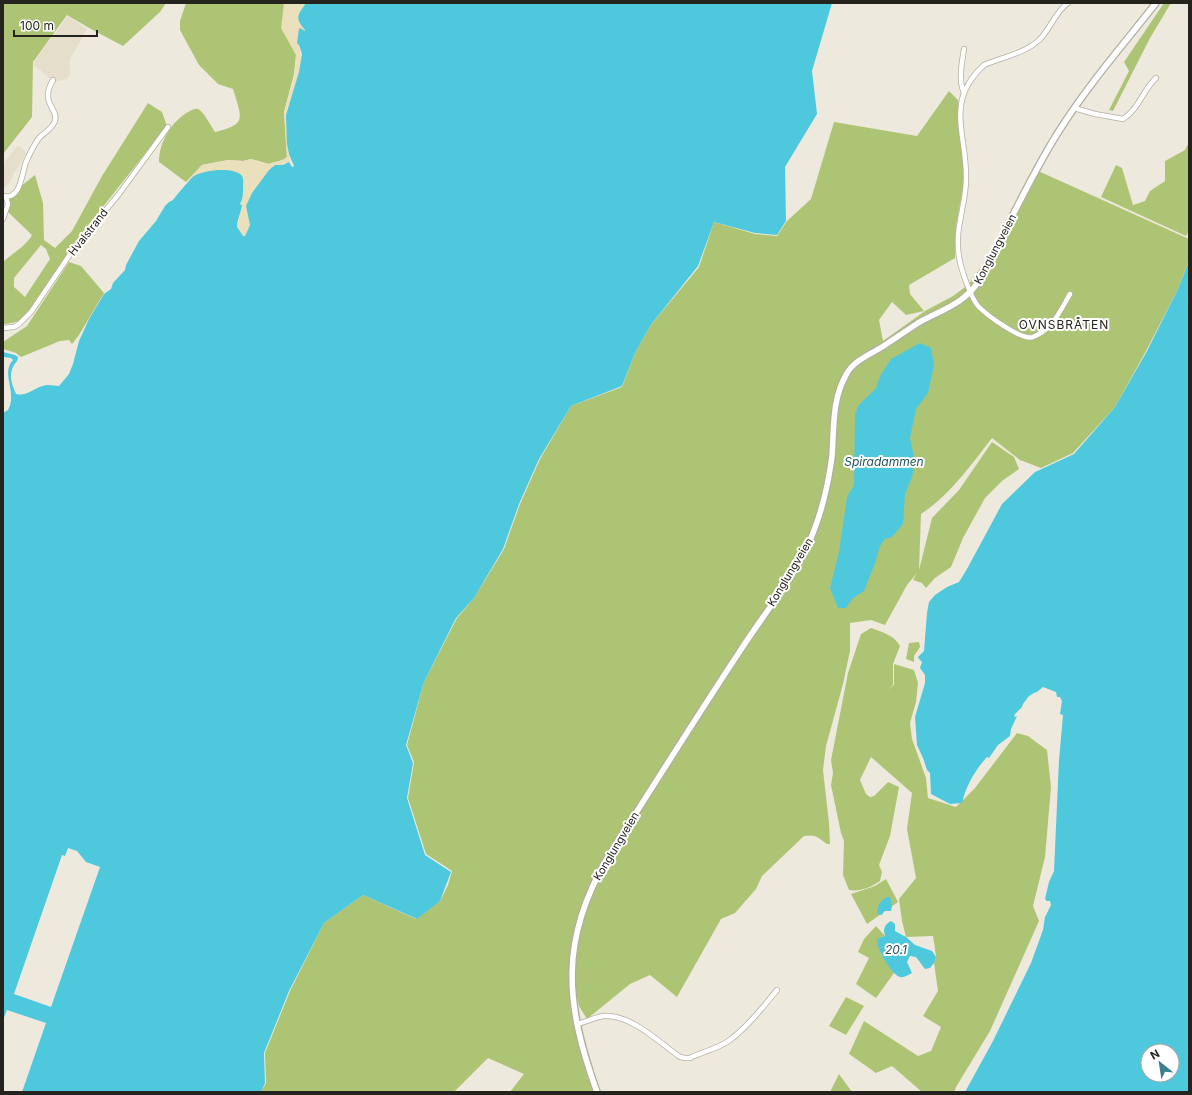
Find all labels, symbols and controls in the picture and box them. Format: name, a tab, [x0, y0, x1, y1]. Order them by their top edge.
scale bar	[14, 12, 97, 38]
text: 100 m	[20, 18, 54, 33]
street label: Hvalstrand	[65, 206, 111, 258]
street label: Konglungveien	[971, 212, 1019, 286]
district label: OVNSBRÅTEN	[1019, 317, 1109, 332]
water label: Spiradammen	[844, 454, 924, 469]
street label: Konglungveien	[764, 535, 816, 609]
street label: Konglungveien	[590, 809, 642, 883]
water label: 20.1	[885, 942, 907, 957]
north arrow	[1140, 1043, 1180, 1083]
text: N	[1148, 1046, 1162, 1062]

